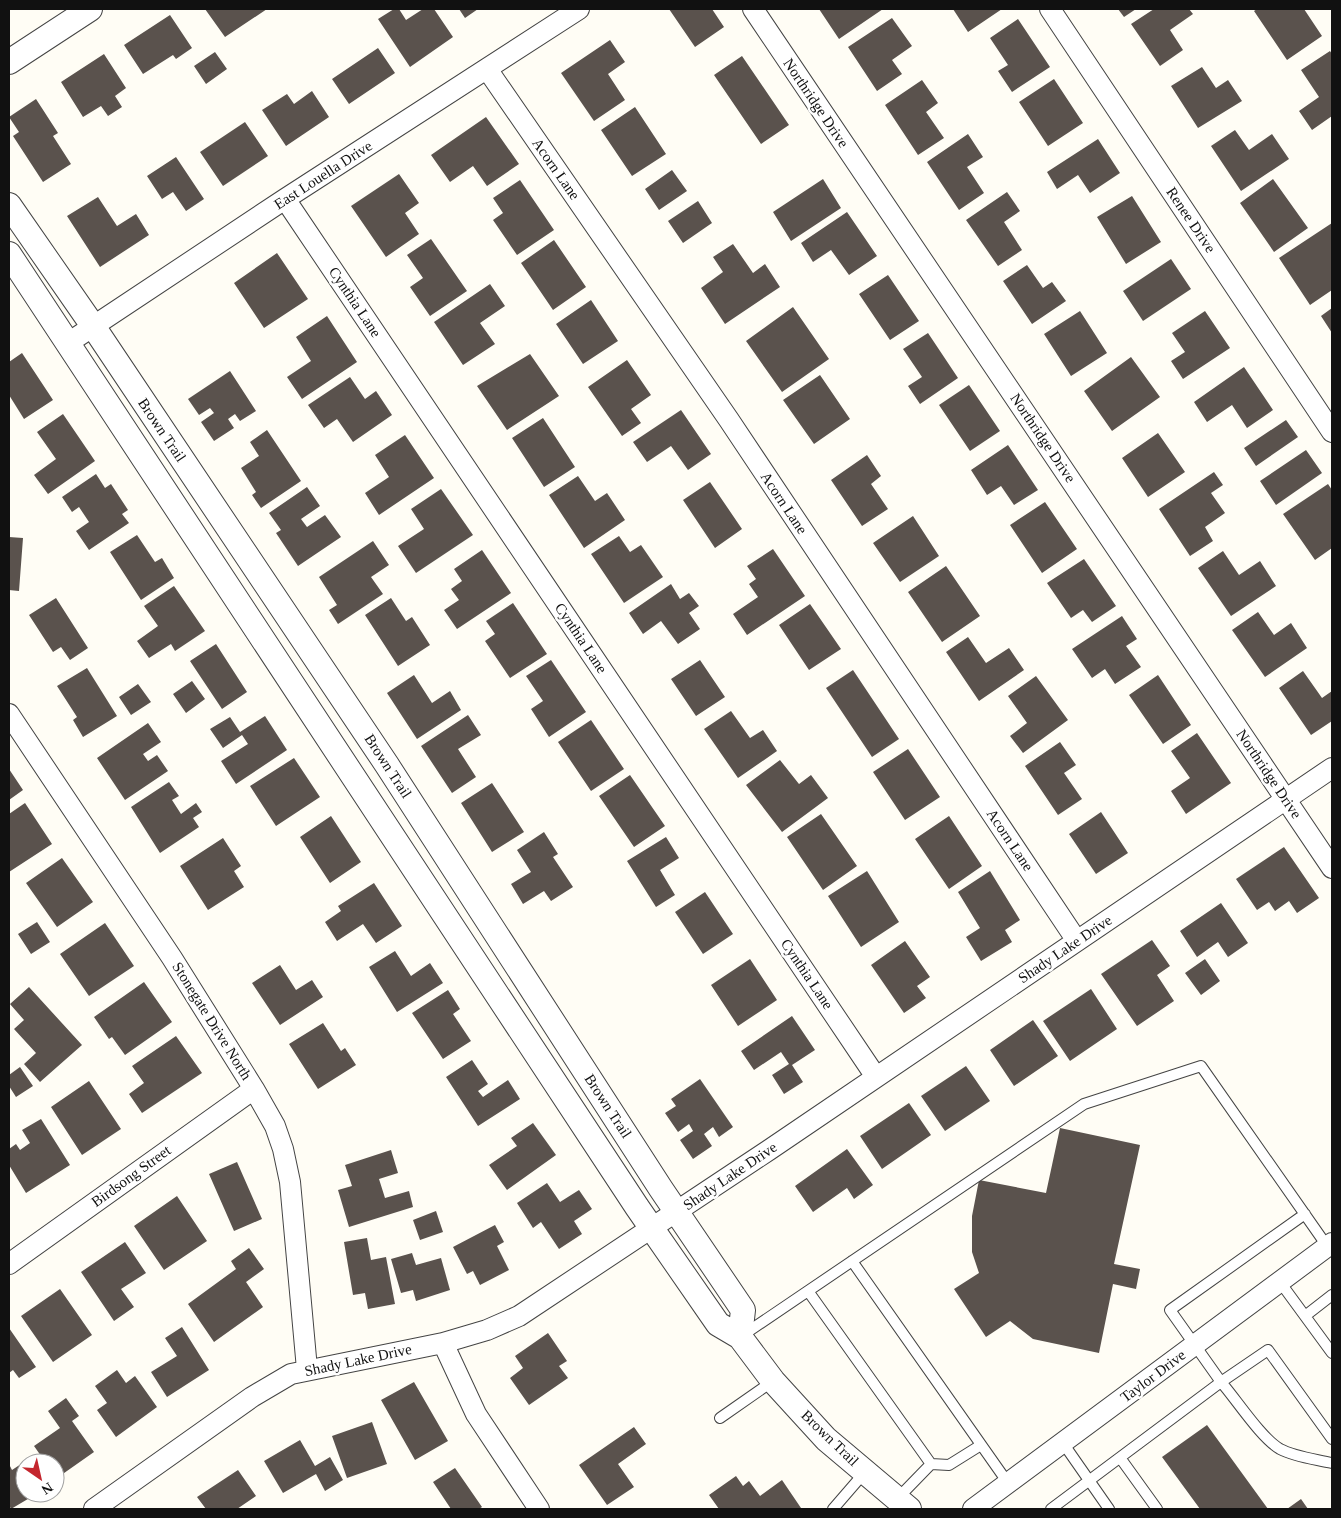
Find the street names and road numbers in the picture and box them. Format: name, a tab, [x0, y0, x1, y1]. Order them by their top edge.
street label: Northridge Drive	[780, 56, 852, 151]
street label: Acorn Lane	[529, 135, 583, 203]
street label: East Louella Drive	[271, 137, 375, 213]
street label: Renee Drive	[1163, 184, 1219, 256]
street label: Cynthia Lane	[326, 264, 385, 340]
street label: Northridge Drive	[1007, 391, 1079, 486]
street label: Brown Trail	[135, 395, 189, 465]
street label: Acorn Lane	[757, 469, 811, 537]
street label: Cynthia Lane	[552, 600, 611, 676]
street label: Northridge Drive	[1233, 727, 1305, 822]
street label: Brown Trail	[361, 731, 415, 801]
street label: Acorn Lane	[983, 806, 1037, 874]
street label: Shady Lake Drive	[1015, 912, 1115, 986]
street label: Cynthia Lane	[778, 936, 837, 1012]
street label: Stonegate Drive North	[169, 959, 255, 1083]
street label: Brown Trail	[581, 1071, 635, 1141]
street label: Shady Lake Drive	[680, 1139, 780, 1213]
street label: Birdsong Street	[88, 1141, 174, 1210]
street label: Shady Lake Drive	[303, 1341, 413, 1379]
street label: Taylor Drive	[1118, 1346, 1189, 1406]
street label: Brown Trail	[798, 1407, 862, 1469]

